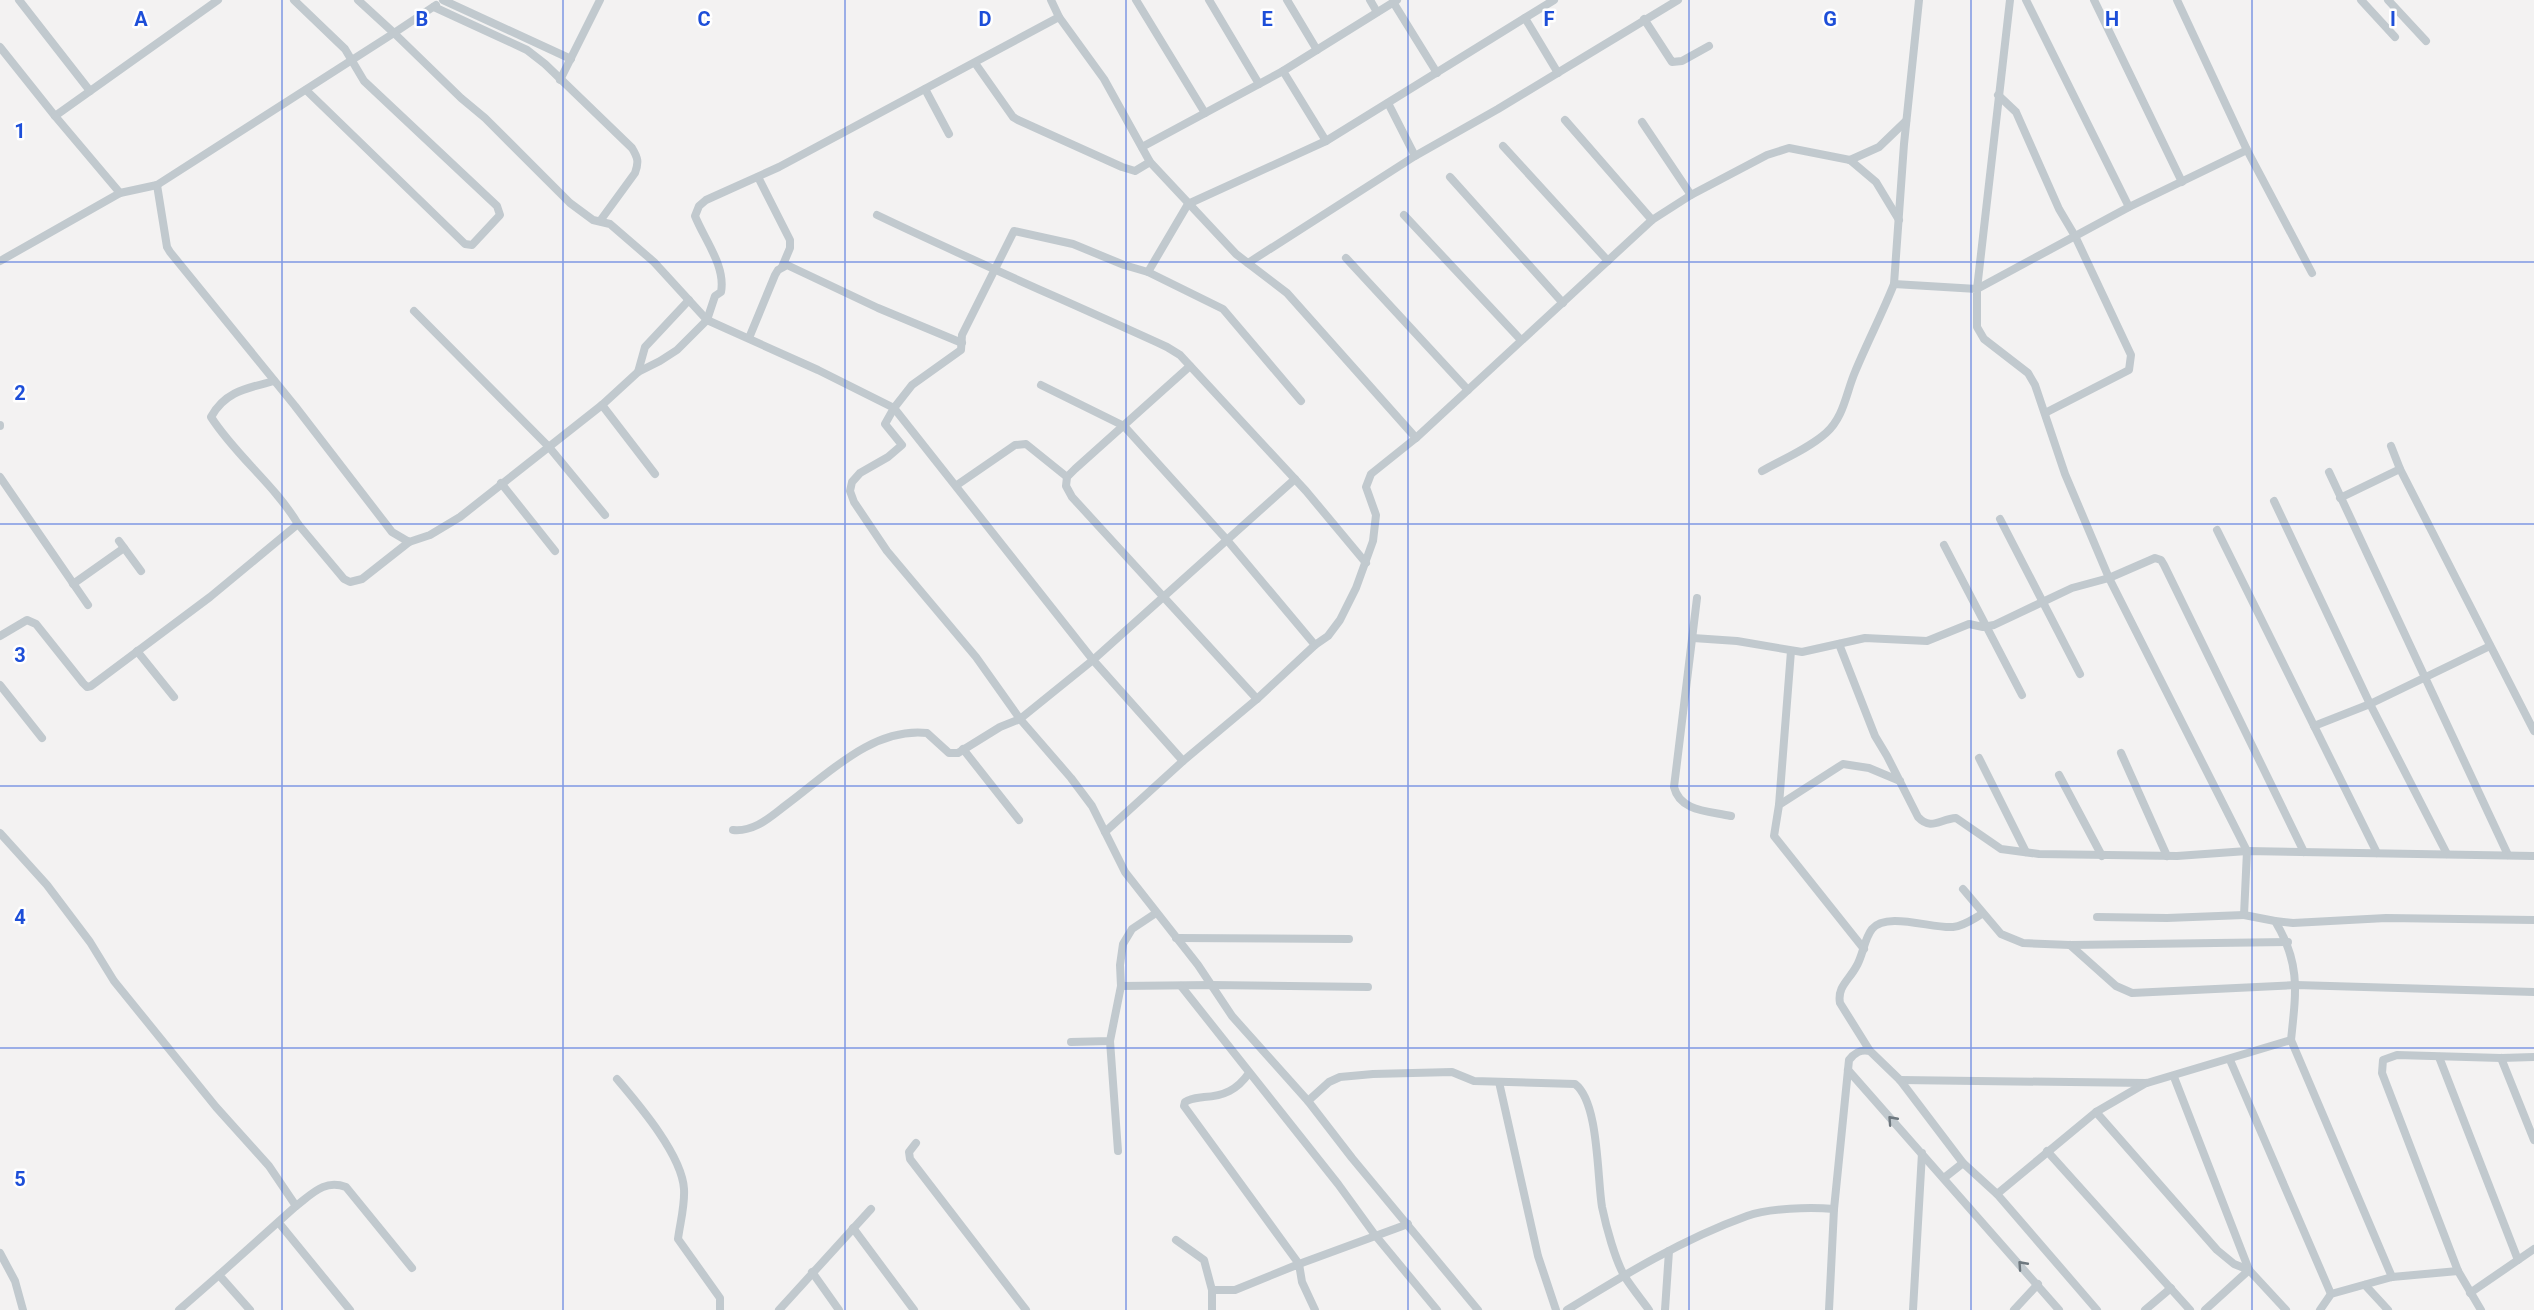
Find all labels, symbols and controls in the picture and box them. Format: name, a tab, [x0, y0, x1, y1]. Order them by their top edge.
text: A	[134, 7, 148, 31]
text: B	[416, 7, 428, 31]
text: C	[697, 7, 711, 31]
text: D	[979, 7, 992, 31]
text: E	[1261, 7, 1273, 31]
text: F	[1544, 7, 1555, 31]
text: G	[1823, 7, 1837, 31]
text: H	[2105, 7, 2119, 31]
text: I	[2390, 7, 2396, 31]
text: 1	[14, 119, 26, 143]
text: 2	[14, 381, 26, 405]
text: 3	[14, 643, 26, 667]
text: 4	[14, 905, 26, 929]
one-way arrow	[1888, 1116, 1899, 1127]
text: 5	[14, 1167, 26, 1191]
one-way arrow	[2018, 1261, 2029, 1272]

